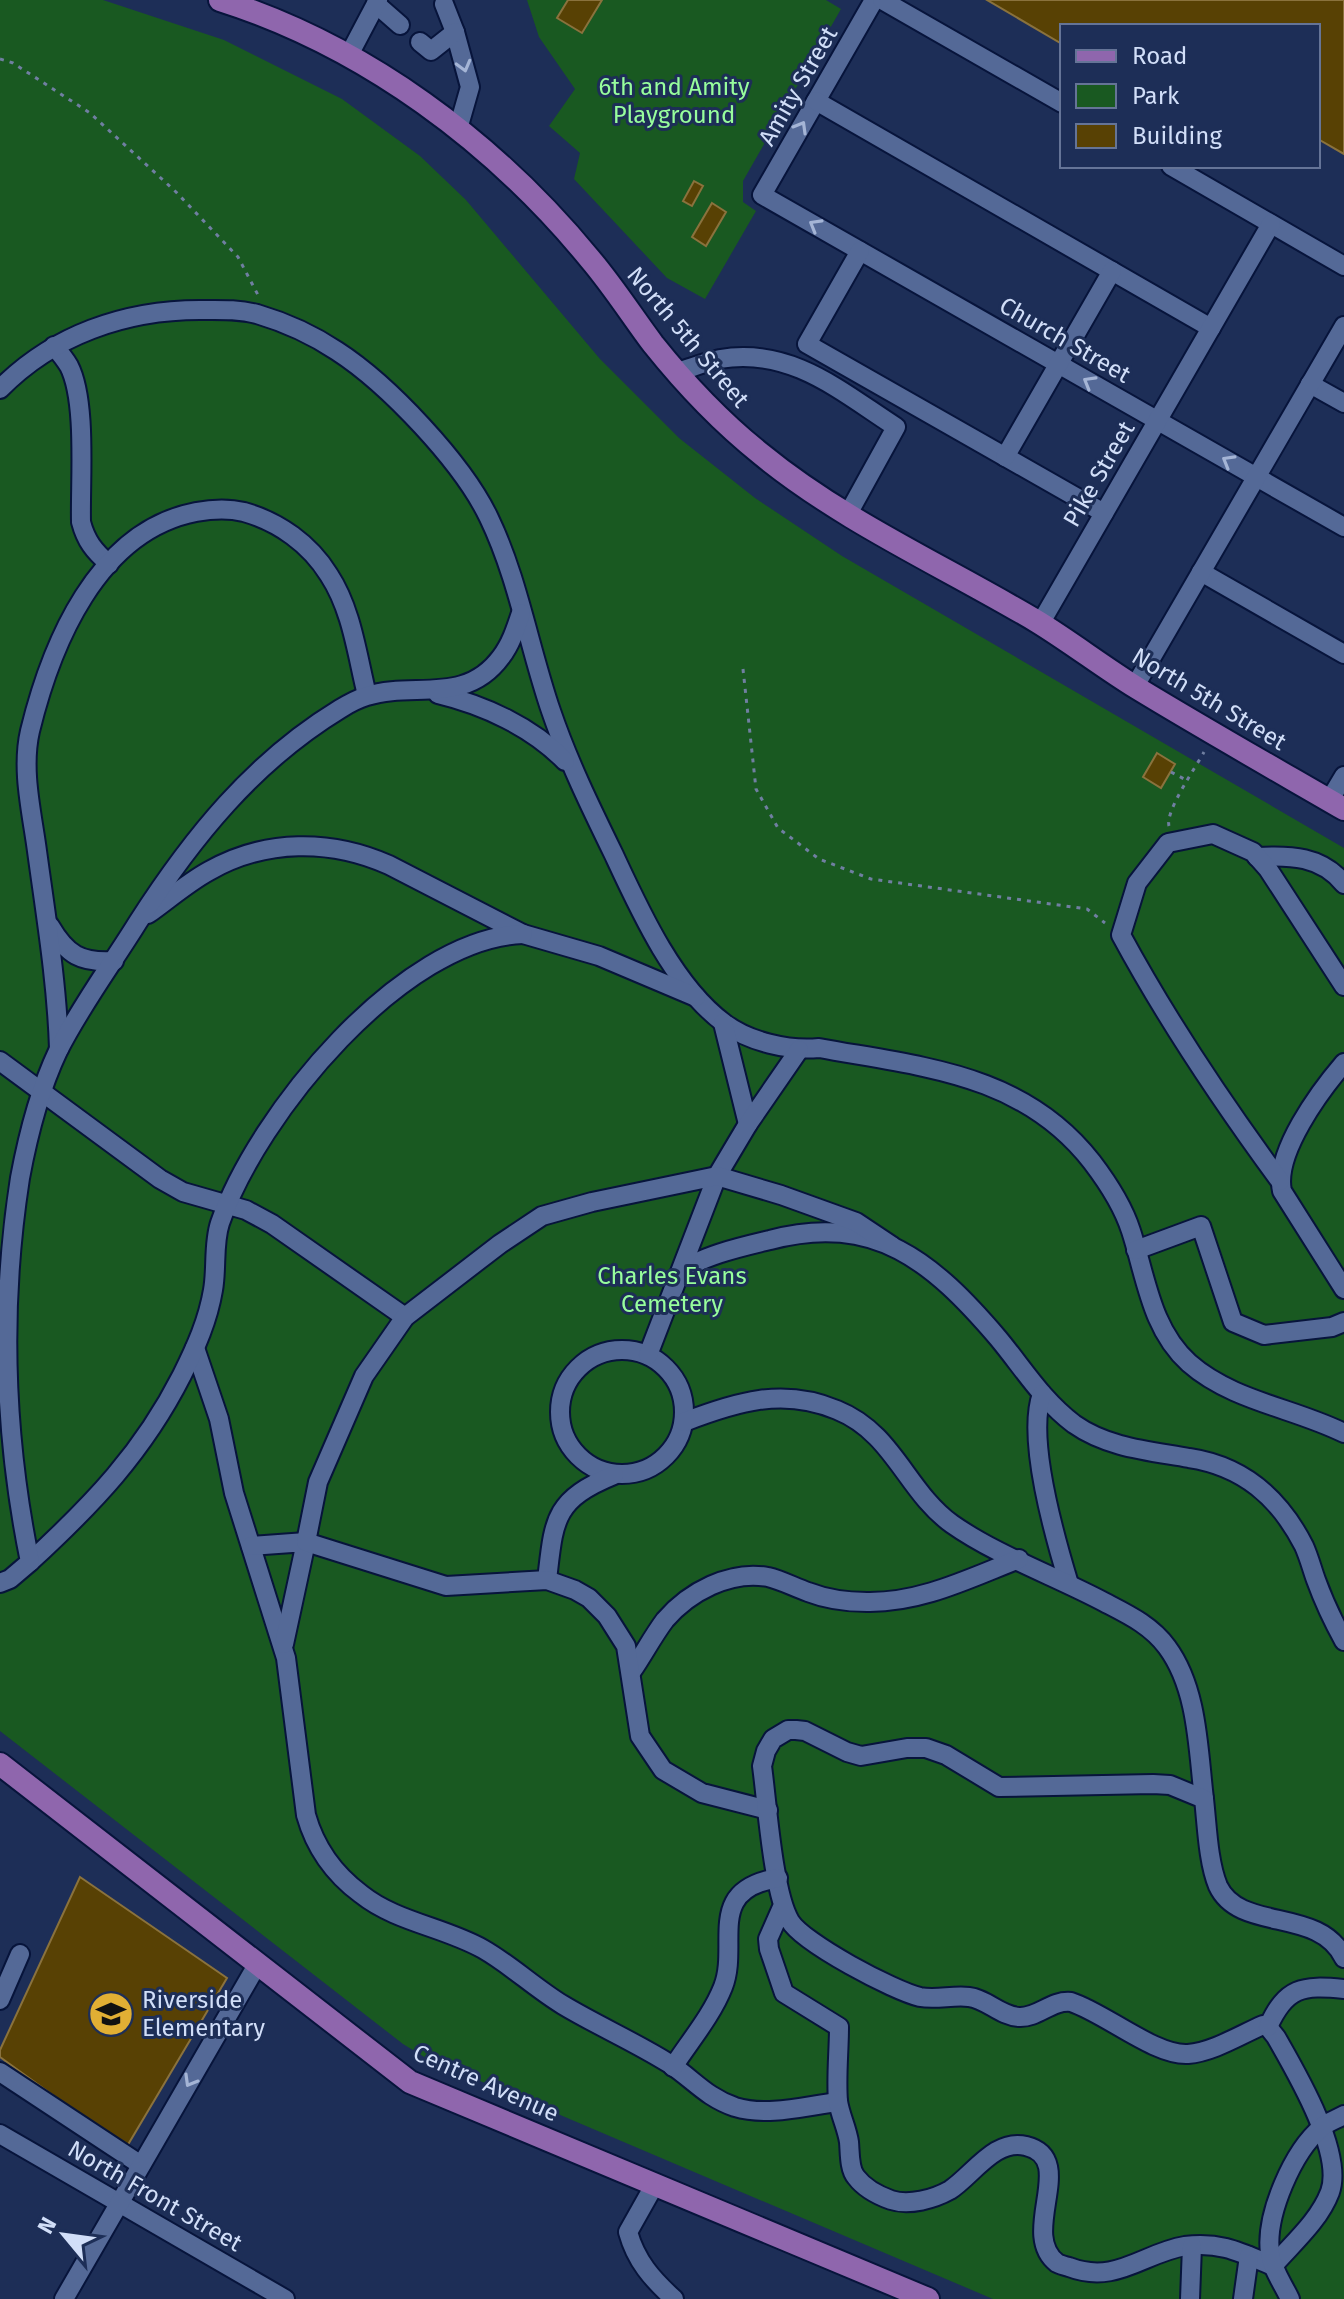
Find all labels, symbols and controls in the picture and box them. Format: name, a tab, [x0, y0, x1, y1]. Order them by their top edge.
street label: Amity Street	[753, 21, 844, 151]
legend	[1060, 24, 1320, 168]
text: Road	[1132, 42, 1187, 70]
one-way arrow	[455, 59, 471, 73]
park label: 6th and Amity Playground	[598, 73, 750, 129]
text: Park	[1132, 82, 1180, 110]
one-way arrow	[791, 122, 807, 136]
text: Building	[1132, 122, 1222, 150]
one-way arrow	[809, 219, 824, 235]
street label: North 5th Street	[621, 261, 755, 413]
street label: Church Street	[994, 291, 1136, 389]
one-way arrow	[1084, 376, 1098, 392]
street label: Pike Street	[1058, 416, 1141, 532]
one-way arrow	[1222, 455, 1236, 471]
street label: North 5th Street	[1127, 642, 1291, 756]
park label: Charles Evans Cemetery	[597, 1262, 747, 1318]
place label: Riverside Elementary	[142, 1986, 265, 2042]
school or university icon: Riverside Elementary	[87, 1990, 135, 2038]
street label: Centre Avenue	[409, 2038, 563, 2128]
one-way arrow	[184, 2072, 200, 2087]
street label: North Front Street	[63, 2135, 247, 2257]
north arrow	[24, 2195, 104, 2275]
text: N	[32, 2213, 62, 2238]

